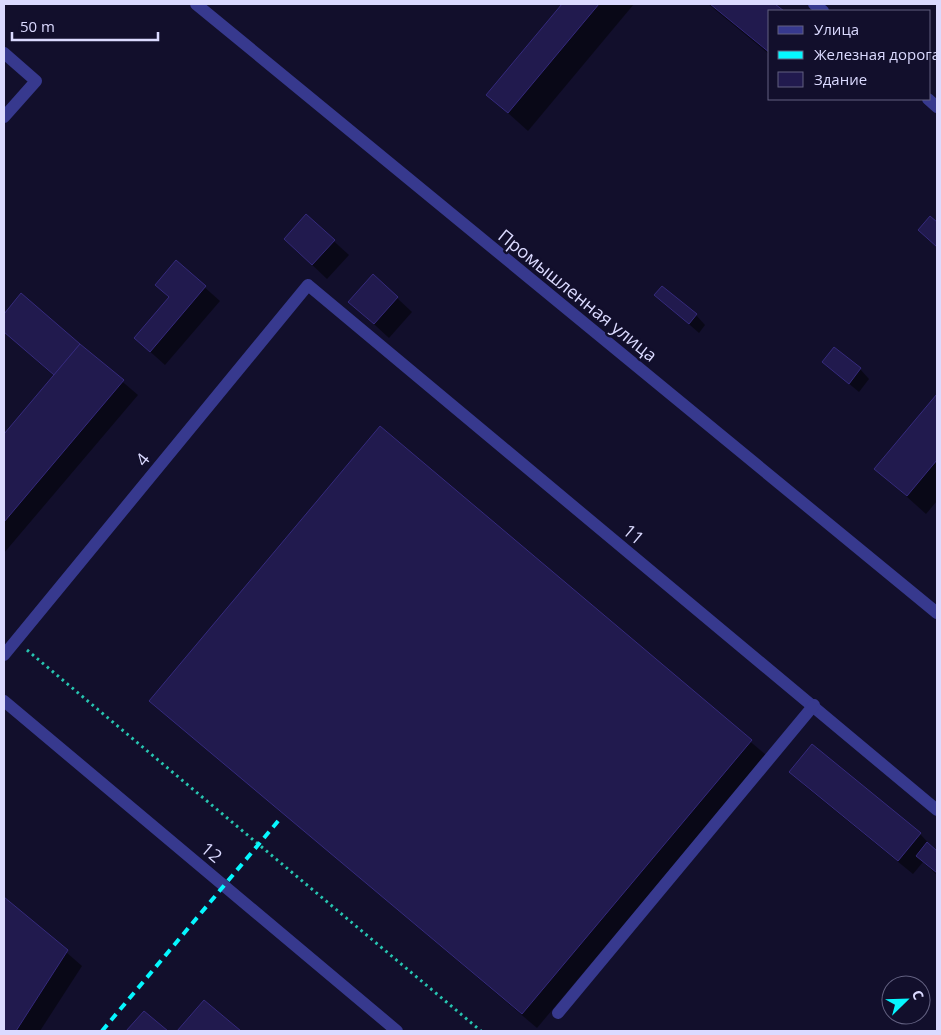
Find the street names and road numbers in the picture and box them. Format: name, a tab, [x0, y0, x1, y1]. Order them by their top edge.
street label: Промышленная улица	[494, 223, 662, 367]
street label: 4	[129, 447, 155, 471]
street label: 11	[618, 518, 650, 550]
street label: 12	[196, 836, 228, 868]

